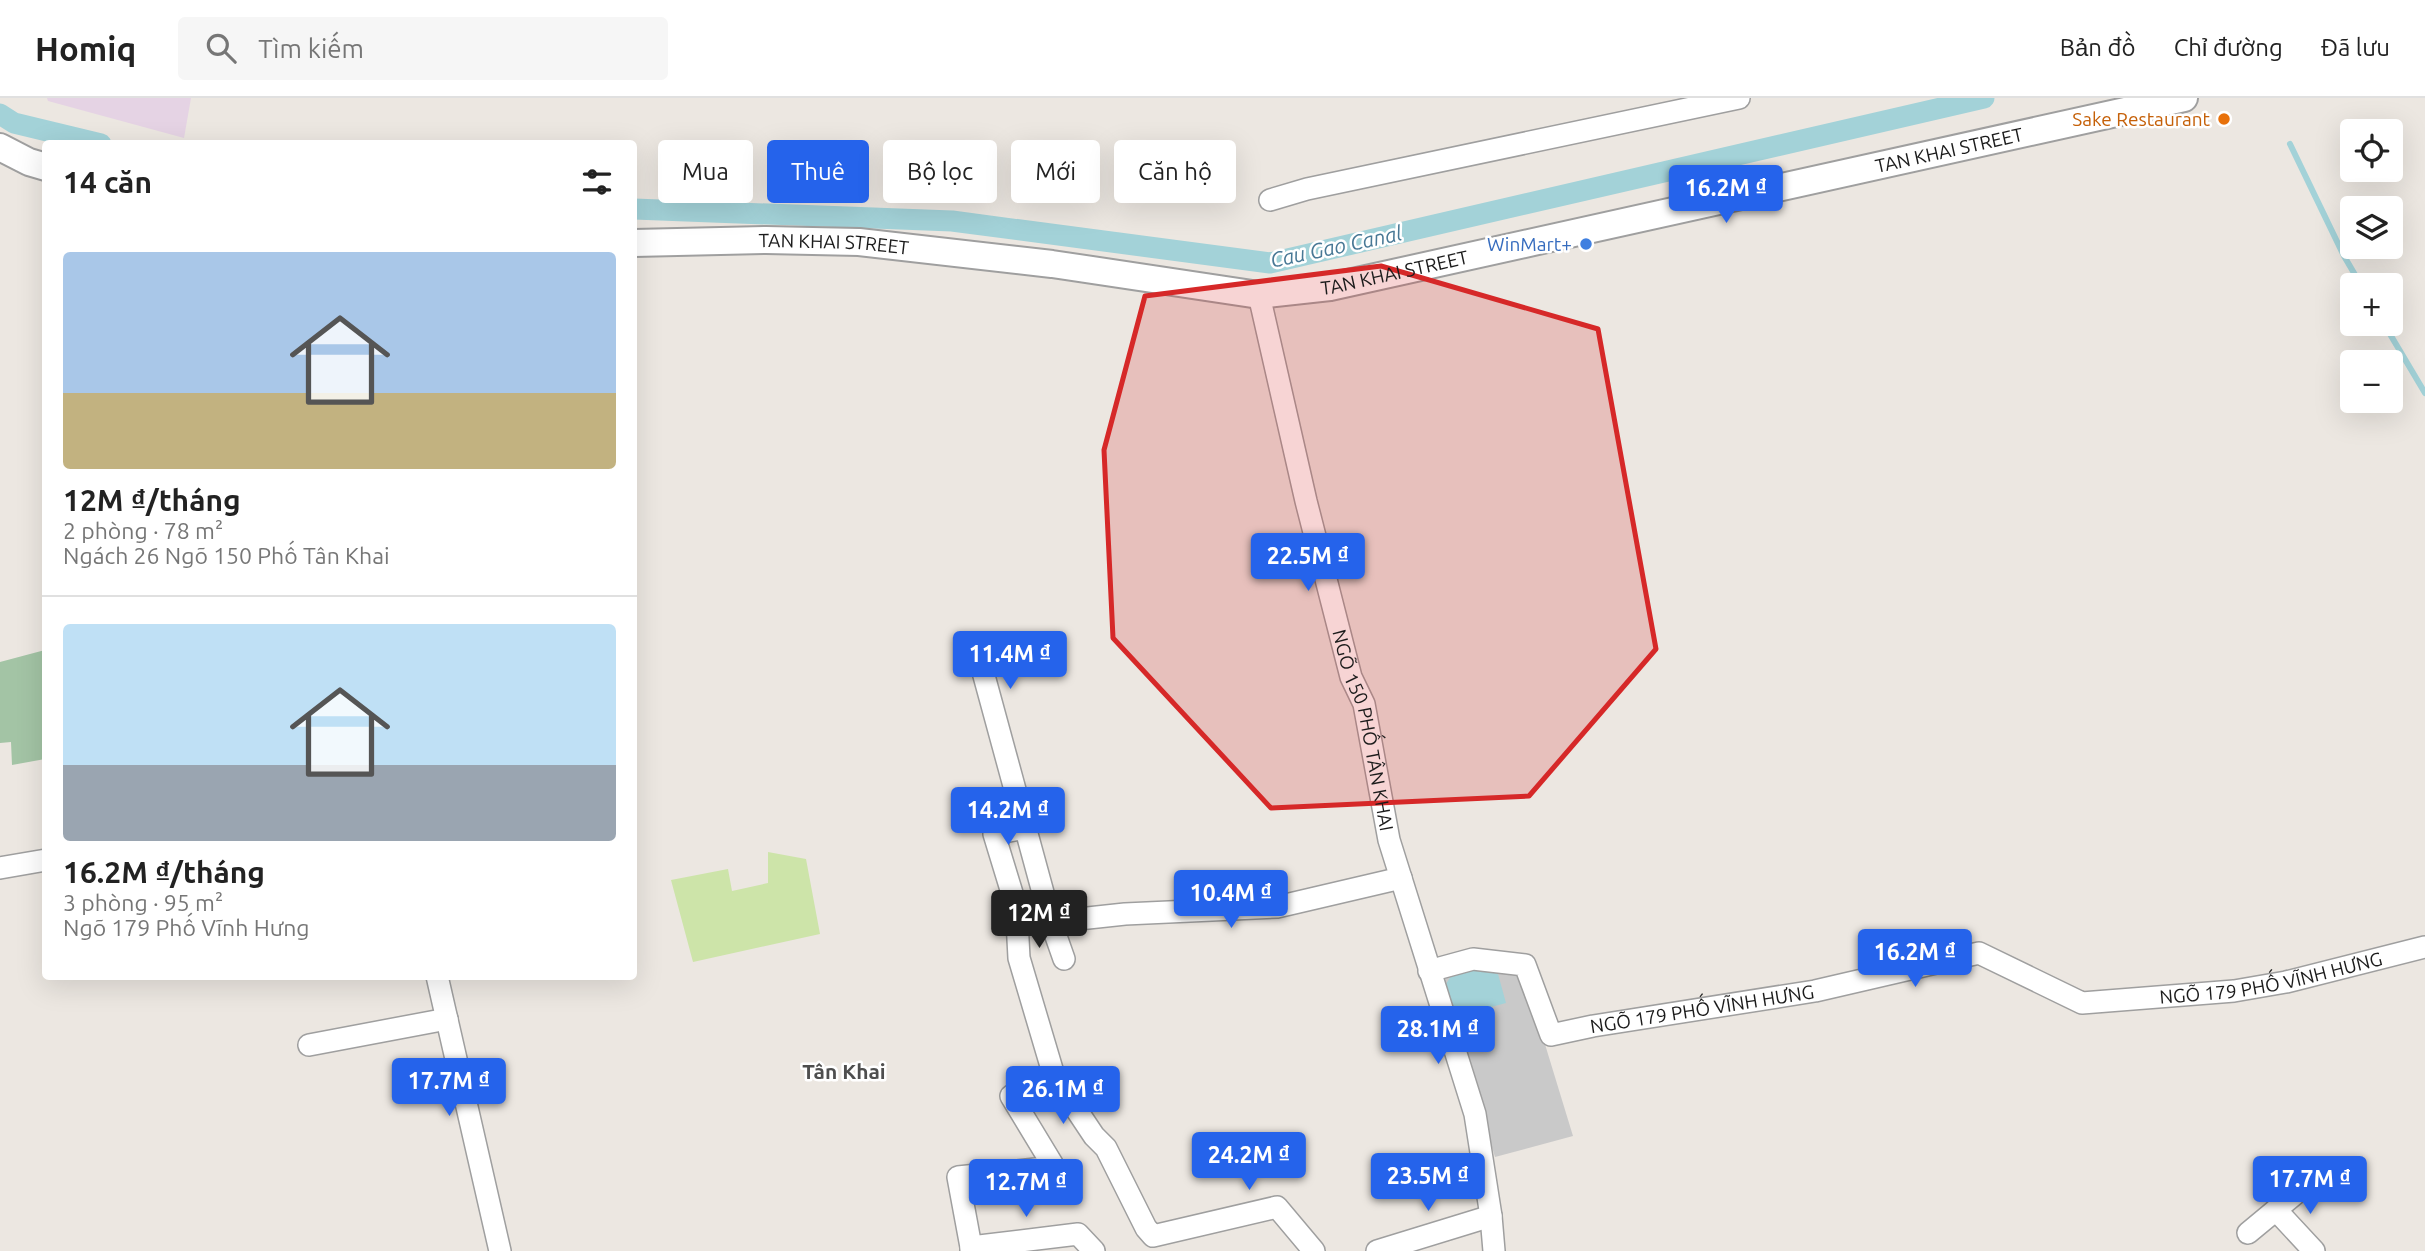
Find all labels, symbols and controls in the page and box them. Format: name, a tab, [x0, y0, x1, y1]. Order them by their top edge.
search box	[178, 17, 668, 80]
icon: search	[202, 29, 240, 67]
text: Homiq	[35, 30, 136, 67]
text: Tìm kiếm	[258, 34, 364, 63]
text: Bản đồ	[2060, 34, 2136, 61]
text: Chỉ đường	[2174, 34, 2283, 61]
text: Đã lưu	[2321, 34, 2390, 61]
place label: Sake Restaurant	[2072, 108, 2211, 130]
marker: Sake Restaurant	[2216, 111, 2232, 127]
map controls	[2340, 119, 2403, 413]
button: locate	[2340, 119, 2403, 182]
street label: TAN KHAI STREET	[1873, 123, 2025, 177]
chip: Mua	[658, 140, 753, 203]
chip: Thuê	[767, 140, 869, 203]
chip: Bộ lọc	[883, 140, 997, 203]
chip: Mới	[1011, 140, 1100, 203]
chip: Căn hộ	[1114, 140, 1236, 203]
icon: filters	[578, 163, 616, 201]
text: 14 căn	[63, 165, 152, 199]
pin: 16.2M ₫	[1661, 166, 1791, 225]
text: 16.2M ₫	[1685, 175, 1767, 200]
button: layers	[2340, 196, 2403, 259]
water label: Cau Gao Canal	[1268, 220, 1404, 272]
street label: TAN KHAI STREET	[758, 229, 911, 259]
place label: WinMart+	[1487, 233, 1572, 255]
marker: WinMart+	[1578, 236, 1594, 252]
street label: TAN KHAI STREET	[1319, 246, 1471, 299]
button: +	[2340, 273, 2403, 336]
icon: home	[277, 297, 403, 423]
button: −	[2340, 350, 2403, 413]
text: 12M ₫/tháng	[63, 483, 241, 517]
text: 2 phòng · 78 m²	[63, 518, 223, 543]
pin: 22.5M ₫	[1243, 533, 1373, 593]
text: Ngách 26 Ngõ 150 Phố Tân Khai	[63, 543, 390, 568]
text: 22.5M ₫	[1267, 543, 1349, 568]
street label: NGÕ 150 PHỐ TÂN KHAI	[1328, 627, 1398, 833]
pin: 11.4M ₫	[945, 632, 1075, 691]
text: 11.4M ₫	[969, 641, 1051, 666]
icon: home	[277, 669, 403, 795]
pin: 14.2M ₫	[943, 788, 1073, 847]
text: 14.2M ₫	[967, 797, 1049, 822]
text: 16.2M ₫/tháng	[63, 855, 265, 889]
pin: 10.4M ₫	[1166, 870, 1296, 930]
text: 10.4M ₫	[1190, 880, 1272, 905]
text: 3 phòng · 95 m²	[63, 890, 223, 915]
pin: 12M ₫	[990, 890, 1088, 950]
text: 12M ₫	[1007, 900, 1071, 925]
text: Ngõ 179 Phố Vĩnh Hưng	[63, 915, 310, 940]
pin: 16.2M ₫	[1850, 930, 1980, 989]
text: 16.2M ₫	[1874, 939, 1956, 964]
street label: NGÕ 179 PHỐ VĨNH HƯNG	[2159, 947, 2384, 1008]
street label: NGÕ 179 PHỐ VĨNH HƯNG	[1589, 980, 1816, 1037]
pin: 28.1M ₫	[1373, 1006, 1503, 1066]
text: 28.1M ₫	[1397, 1016, 1479, 1041]
pin: 17.7M ₫	[384, 1058, 514, 1118]
district label: Tân Khai	[802, 1059, 886, 1083]
pin: 26.1M ₫	[998, 1066, 1128, 1126]
text: 17.7M ₫	[408, 1068, 490, 1093]
text: 26.1M ₫	[1022, 1076, 1104, 1101]
pin: 24.2M ₫	[1184, 1132, 1314, 1192]
text: 24.2M ₫	[1208, 1142, 1290, 1167]
pin: 23.5M ₫	[1363, 1154, 1493, 1213]
pin: 17.7M ₫	[2245, 1156, 2375, 1216]
pin: 12.7M ₫	[961, 1160, 1091, 1219]
text: 23.5M ₫	[1387, 1163, 1469, 1188]
text: 17.7M ₫	[2269, 1166, 2351, 1191]
text: 12.7M ₫	[985, 1169, 1067, 1194]

